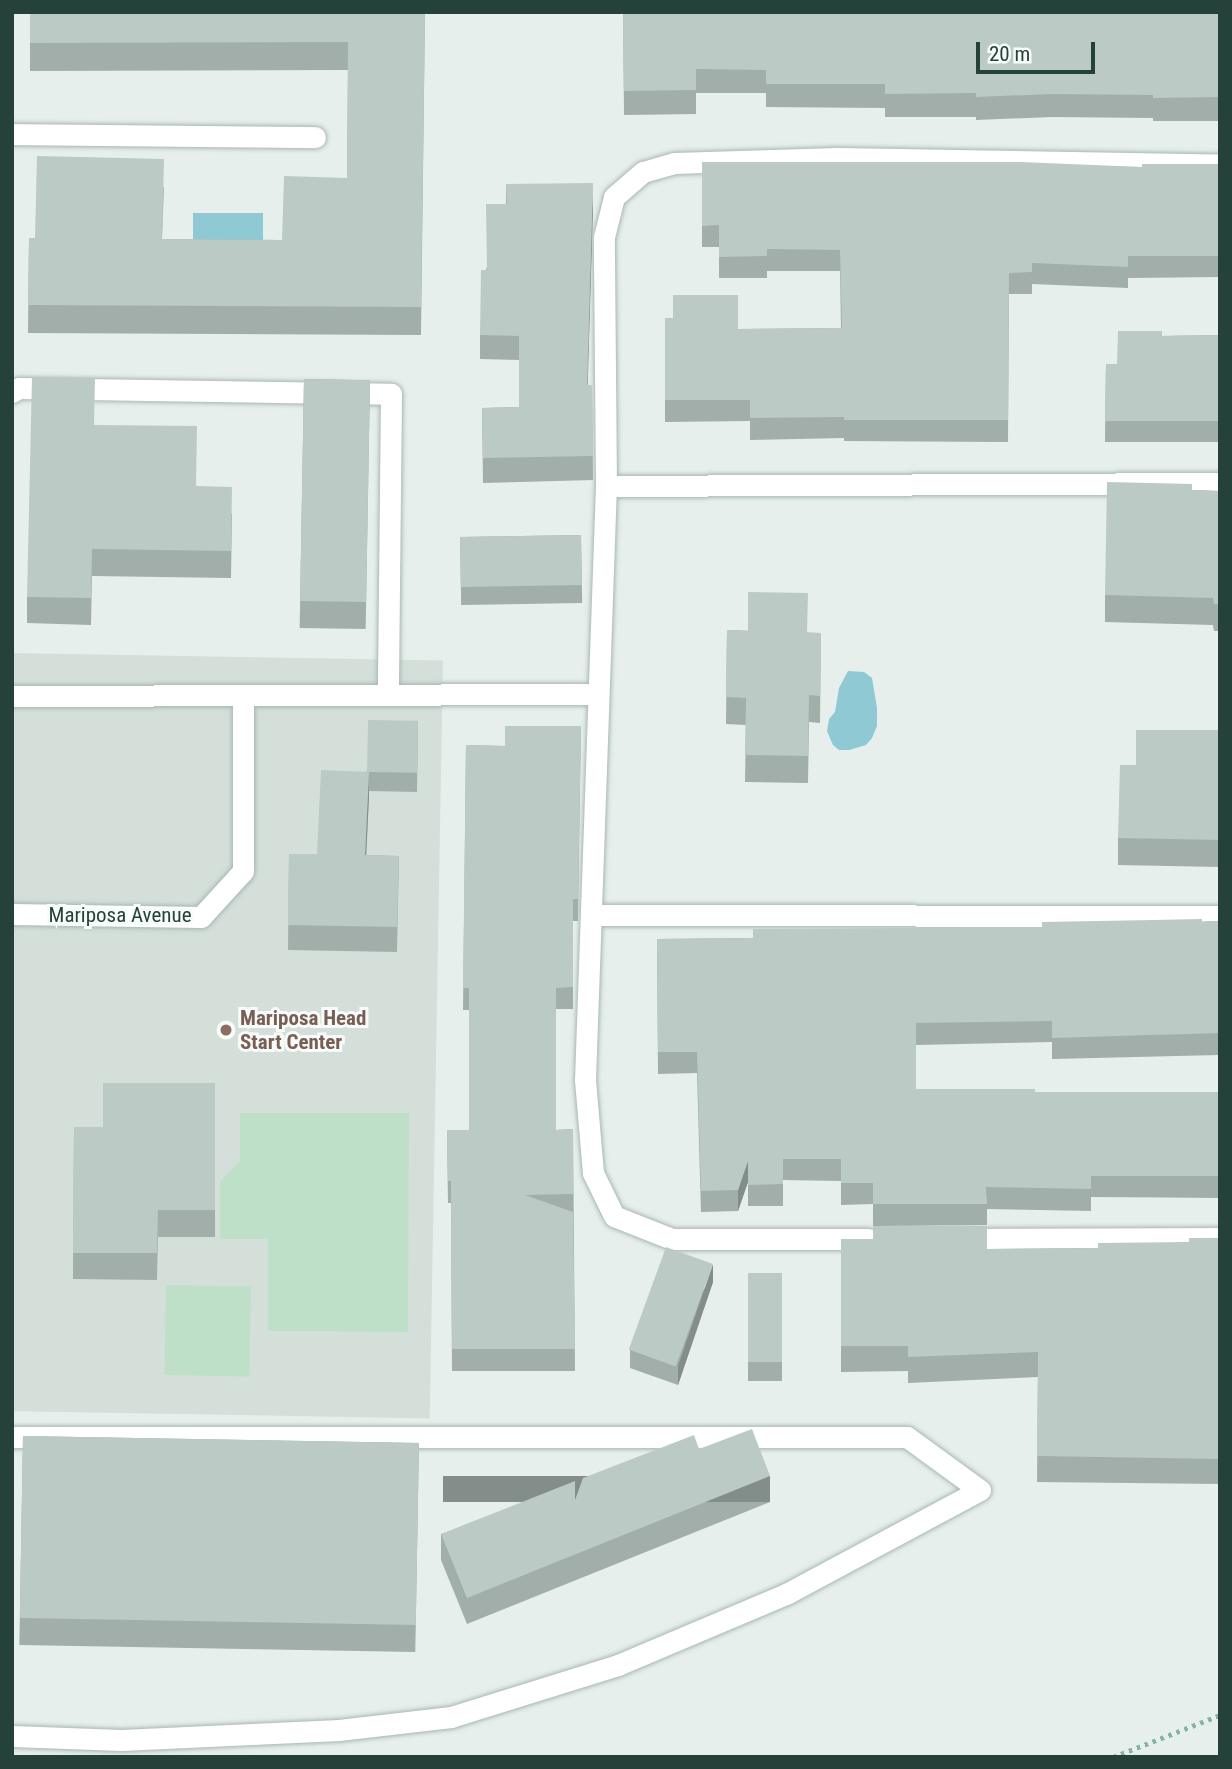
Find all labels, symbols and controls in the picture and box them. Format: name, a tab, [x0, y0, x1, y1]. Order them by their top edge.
scale bar	[980, 28, 1099, 72]
text: 20 m	[989, 42, 1030, 66]
street label: Mariposa Avenue	[49, 902, 191, 928]
place label: Mariposa Head Start Center	[240, 1005, 366, 1055]
marker: Mariposa Head Start Center	[218, 1022, 234, 1038]

